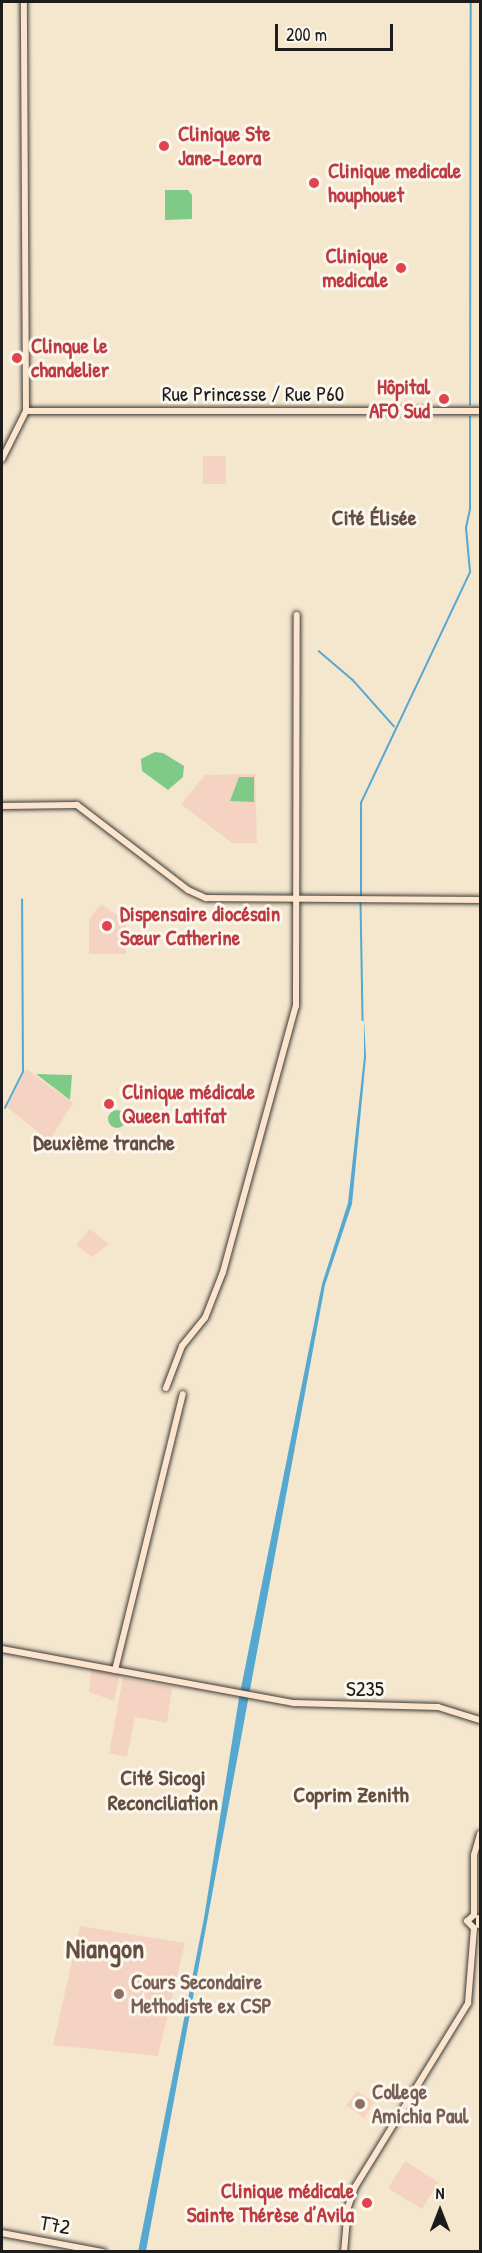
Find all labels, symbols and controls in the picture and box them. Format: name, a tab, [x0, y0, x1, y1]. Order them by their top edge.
scale bar	[278, 12, 396, 50]
text: 200 m	[286, 22, 327, 47]
place label: Clinique Ste Jane-Leora	[178, 121, 271, 171]
marker: Clinique Ste Jane-Leora	[155, 137, 173, 155]
place label: Clinique medicale houphouet	[328, 158, 461, 208]
marker: Clinique medicale houphouet	[305, 174, 323, 192]
place label: Clinique medicale	[322, 243, 388, 293]
marker: Clinique medicale	[392, 259, 410, 277]
place label: Clinque le chandelier	[31, 333, 109, 383]
marker: Clinque le chandelier	[8, 349, 26, 367]
place label: Hôpital AFO Sud	[369, 374, 430, 424]
street label: Rue Princesse / Rue P60	[162, 381, 344, 407]
marker: Hôpital AFO Sud	[435, 390, 453, 408]
district label: Cité Élisée	[332, 505, 416, 531]
place label: Dispensaire diocésain Sœur Catherine	[120, 901, 280, 951]
marker: Dispensaire diocésain Sœur Catherine	[98, 917, 116, 935]
place label: Clinique médicale Queen Latifat	[122, 1079, 255, 1129]
marker: Clinique médicale Queen Latifat	[100, 1095, 118, 1113]
district label: Deuxième tranche	[33, 1130, 175, 1156]
street label: S235	[346, 1676, 384, 1702]
district label: Cité Sicogi Reconciliation	[108, 1764, 218, 1816]
district label: Coprim Zenith	[293, 1782, 409, 1808]
district label: Niangon	[66, 1933, 144, 1965]
place label: Cours Secondaire Methodiste ex CSP	[131, 1969, 272, 2019]
marker: Cours Secondaire Methodiste ex CSP	[112, 1987, 126, 2001]
place label: College Amichia Paul	[372, 2079, 468, 2129]
marker: College Amichia Paul	[353, 2097, 367, 2111]
place label: Clinique médicale Sainte Thérèse d’Avila	[187, 2178, 354, 2228]
north arrow	[410, 2181, 470, 2241]
text: N	[436, 2182, 444, 2204]
marker: Clinique médicale Sainte Thérèse d’Avila	[358, 2194, 376, 2212]
street label: T72	[38, 2210, 72, 2240]

